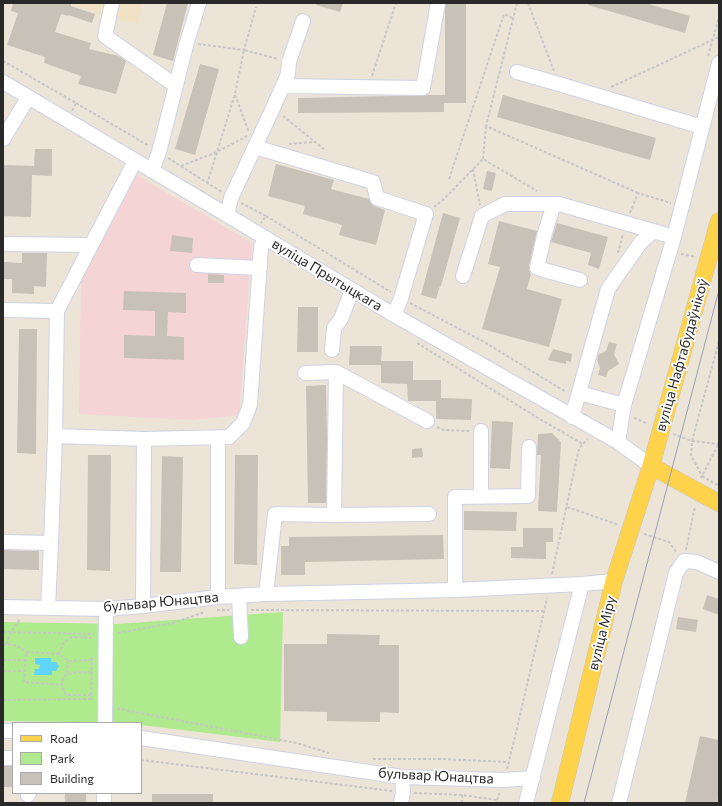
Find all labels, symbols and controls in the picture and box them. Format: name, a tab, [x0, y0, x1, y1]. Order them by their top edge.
street label: вуліца Прытыцкага	[269, 235, 385, 315]
street label: вуліца Нафтабудаўнікоў	[652, 277, 712, 433]
street label: бульвар Юнацтва	[103, 589, 219, 615]
street label: вуліца Міру	[585, 594, 619, 672]
legend	[12, 722, 142, 794]
text: Road	[50, 731, 78, 745]
text: Park	[50, 751, 75, 765]
street label: бульвар Юнацтва	[378, 765, 494, 787]
text: Building	[50, 771, 94, 785]

